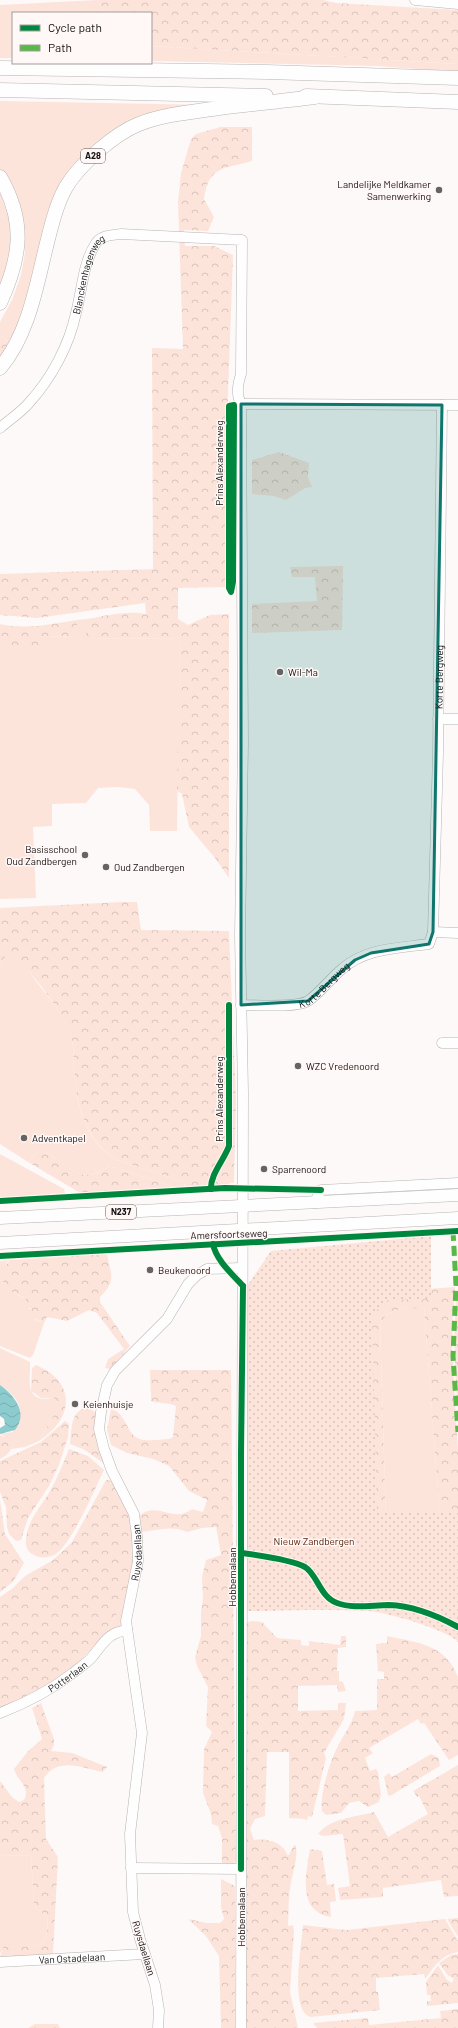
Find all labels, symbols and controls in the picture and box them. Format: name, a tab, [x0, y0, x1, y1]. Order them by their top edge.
legend	[12, 12, 152, 64]
text: Cycle path	[48, 20, 102, 34]
text: Path	[48, 40, 72, 54]
road number: A28	[81, 149, 105, 163]
place label: Landelijke Meldkamer Samenwerking	[337, 178, 431, 202]
marker: Landelijke Meldkamer Samenwerking	[434, 185, 444, 195]
street label: Blanckenhagenweg	[70, 232, 107, 316]
street label: Prins Alexanderweg	[213, 420, 225, 506]
street label: Korte Bergweg	[433, 645, 445, 709]
place label: Wil-Ma	[288, 666, 318, 678]
marker: Wil-Ma	[275, 667, 285, 677]
place label: Basisschool Oud Zandbergen	[6, 843, 77, 867]
marker: Basisschool Oud Zandbergen	[80, 850, 90, 860]
place label: Oud Zandbergen	[114, 861, 185, 873]
marker: Oud Zandbergen	[101, 862, 111, 872]
street label: Korte Bergweg	[297, 959, 352, 1010]
street label: Prins Alexanderweg	[213, 1056, 225, 1142]
place label: WZC Vredenoord	[306, 1060, 379, 1072]
marker: WZC Vredenoord	[293, 1061, 303, 1071]
place label: Adventkapel	[32, 1132, 85, 1144]
marker: Adventkapel	[19, 1133, 29, 1143]
place label: Sparrenoord	[272, 1163, 326, 1175]
marker: Sparrenoord	[259, 1164, 269, 1174]
road number: N237	[106, 1205, 136, 1219]
street label: Amersfoortseweg	[190, 1227, 268, 1241]
place label: Beukenoord	[158, 1264, 210, 1276]
marker: Beukenoord	[145, 1265, 155, 1275]
place label: Keienhuisje	[83, 1398, 133, 1410]
marker: Keienhuisje	[70, 1399, 80, 1409]
street label: Ruysdaellaan	[128, 1524, 144, 1582]
park label: Nieuw Zandbergen	[274, 1535, 354, 1547]
street label: Hobbemalaan	[226, 1547, 238, 1607]
street label: Potterlaan	[46, 1658, 89, 1695]
street label: Hobbemalaan	[235, 1887, 247, 1947]
street label: Ruysdaellaan	[130, 1919, 158, 1977]
street label: Van Ostadelaan	[38, 1950, 105, 1966]

